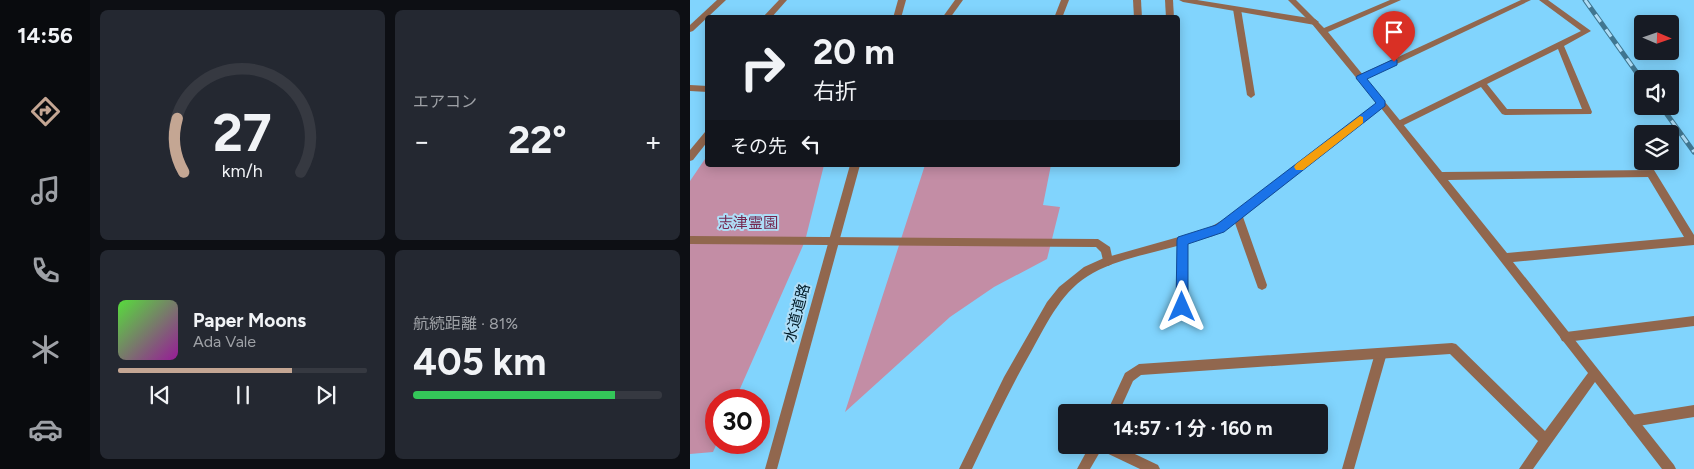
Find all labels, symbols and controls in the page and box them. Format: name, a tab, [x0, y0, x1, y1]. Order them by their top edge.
pin	[1373, 11, 1415, 62]
north arrow	[1634, 15, 1679, 60]
map controls	[1634, 15, 1679, 170]
icon: arrive	[1380, 18, 1408, 46]
text: 14:56	[17, 22, 73, 49]
text: 20 m	[813, 31, 895, 73]
icon: right	[730, 35, 795, 100]
button: sound	[1634, 70, 1679, 115]
text: 右折	[813, 78, 857, 105]
text: エアコン	[413, 92, 477, 111]
icon: directions	[28, 94, 63, 129]
text: 27	[213, 102, 272, 164]
text: 22°	[508, 117, 567, 163]
text: −	[413, 124, 430, 158]
text: +	[645, 124, 662, 158]
button: layers	[1634, 125, 1679, 170]
icon: left	[797, 130, 825, 158]
text: その先	[730, 135, 787, 158]
text: km/h	[222, 160, 263, 181]
icon: music	[28, 173, 63, 208]
park label: 志津霊園	[718, 214, 778, 232]
icon: phone	[28, 253, 63, 288]
position arrow	[1155, 280, 1207, 332]
street label: 水道道路	[781, 282, 813, 344]
text: Paper Moons	[193, 309, 306, 332]
text: 航続距離 · 81%	[413, 314, 518, 333]
icon: climate	[28, 332, 63, 367]
text: Ada Vale	[193, 332, 256, 351]
text: 405 km	[413, 339, 546, 385]
icon: previous	[146, 381, 174, 409]
icon: pause	[229, 381, 257, 409]
icon: next	[312, 381, 340, 409]
speed limit sign: 30	[705, 389, 770, 454]
icon: car	[28, 412, 63, 447]
text: 14:57 · 1 分 · 160 m	[1113, 417, 1273, 440]

